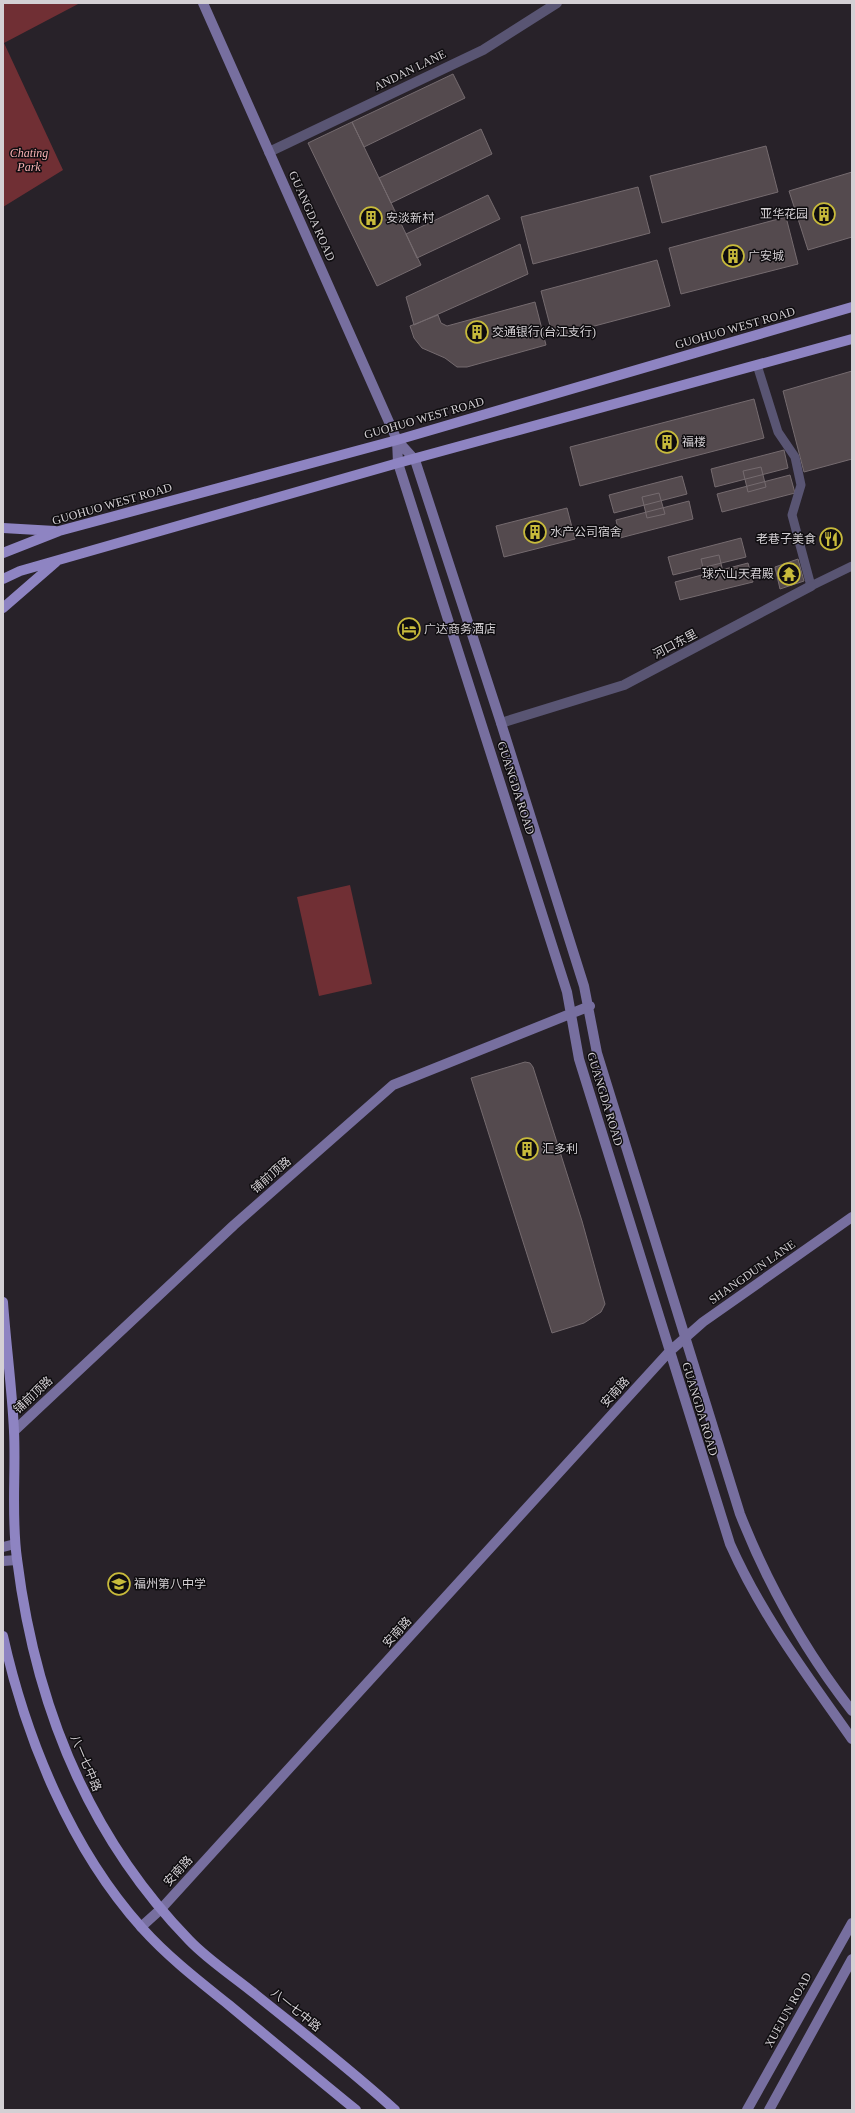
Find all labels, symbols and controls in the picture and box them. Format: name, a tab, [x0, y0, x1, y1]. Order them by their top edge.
street label: ANDAN LANE	[372, 47, 448, 93]
park label: Chating Park	[10, 146, 48, 174]
street label: GUANGDA ROAD	[286, 169, 338, 263]
building icon: 亚华花园	[811, 201, 837, 227]
building icon: 安淡新村	[358, 205, 384, 231]
place label: 亚华花园	[760, 207, 808, 221]
place label: 安淡新村	[386, 211, 435, 225]
building icon: 广安城	[720, 243, 746, 269]
place label: 广安城	[748, 249, 784, 263]
street label: GUOHUO WEST ROAD	[673, 304, 797, 352]
building icon: 交通银行(台江支行)	[464, 319, 490, 345]
place label: 交通银行(台江支行)	[492, 325, 596, 339]
street label: GUOHUO WEST ROAD	[362, 394, 486, 442]
building icon: 福楼	[654, 429, 680, 455]
place label: 福楼	[682, 435, 706, 449]
street label: GUOHUO WEST ROAD	[50, 480, 174, 528]
building icon: 水产公司宿舍	[522, 519, 548, 545]
place label: 水产公司宿舍	[550, 525, 622, 539]
restaurant icon: 老巷子美食	[818, 526, 844, 552]
place label: 老巷子美食	[756, 532, 816, 546]
temple icon: 球穴山天君殿	[776, 561, 802, 587]
place label: 球穴山天君殿	[702, 567, 774, 581]
hotel icon: 广达商务酒店	[396, 616, 422, 642]
place label: 广达商务酒店	[424, 622, 496, 636]
street label: 河口东里	[651, 627, 699, 661]
street label: GUANGDA ROAD	[494, 740, 538, 837]
street label: GUANGDA ROAD	[584, 1051, 626, 1148]
building icon: 汇多利	[514, 1136, 540, 1162]
place label: 汇多利	[542, 1142, 578, 1156]
street label: 铺前顶路	[248, 1154, 294, 1196]
street label: SHANGDUN LANE	[706, 1237, 798, 1307]
street label: GUANGDA ROAD	[679, 1361, 721, 1458]
street label: 铺前顶路	[11, 1374, 55, 1416]
street label: 安南路	[598, 1374, 632, 1410]
school or university icon: 福州第八中学	[106, 1571, 132, 1597]
place label: 福州第八中学	[134, 1577, 206, 1591]
street label: 安南路	[380, 1614, 414, 1650]
street label: 八一七中路	[68, 1733, 104, 1793]
street label: 安南路	[161, 1853, 195, 1889]
street label: XUEJUN ROAD	[762, 1970, 815, 2050]
street label: 八一七中路	[268, 1986, 324, 2034]

